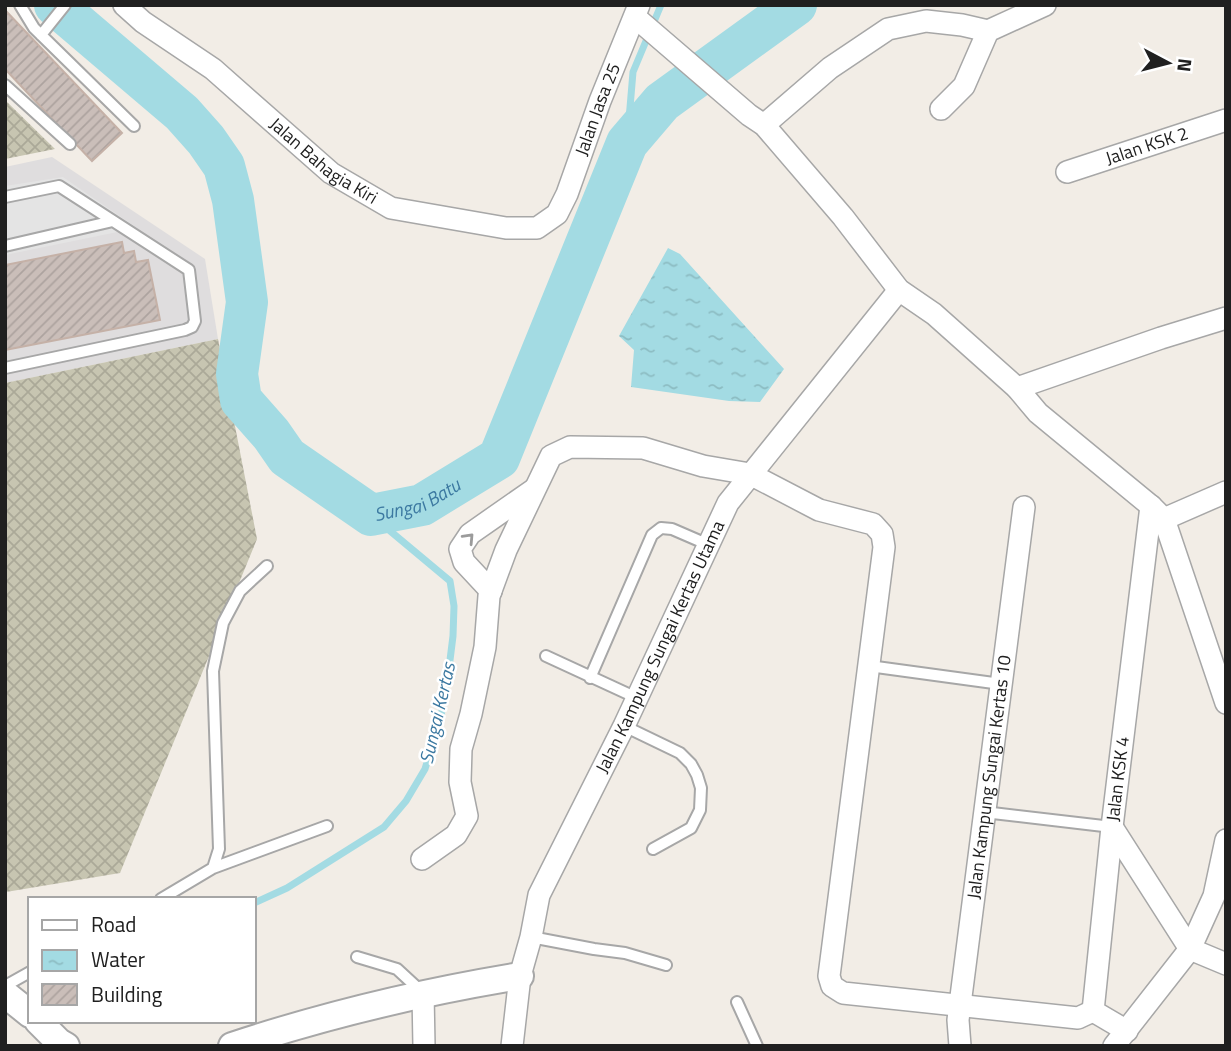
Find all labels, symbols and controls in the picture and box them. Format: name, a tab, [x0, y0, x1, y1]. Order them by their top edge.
north arrow	[1133, 28, 1203, 98]
text: N	[1170, 57, 1201, 73]
street label: Jalan Jasa 25	[568, 59, 627, 159]
street label: Jalan Bahagia Kiri	[264, 111, 383, 211]
street label: Jalan KSK 2	[1102, 119, 1191, 172]
water label: Sungai Batu	[372, 469, 467, 528]
street label: Jalan Kampung Sungai Kertas Utama	[588, 516, 731, 778]
one-way arrow	[461, 533, 474, 546]
street label: Jalan Kampung Sungai Kertas 10	[960, 653, 1018, 901]
water label: Sungai Kertas	[411, 658, 463, 766]
street label: Jalan KSK 4	[1099, 735, 1136, 823]
legend	[28, 897, 256, 1023]
text: Road	[91, 908, 136, 940]
text: Water	[91, 943, 145, 975]
text: Building	[91, 978, 163, 1010]

